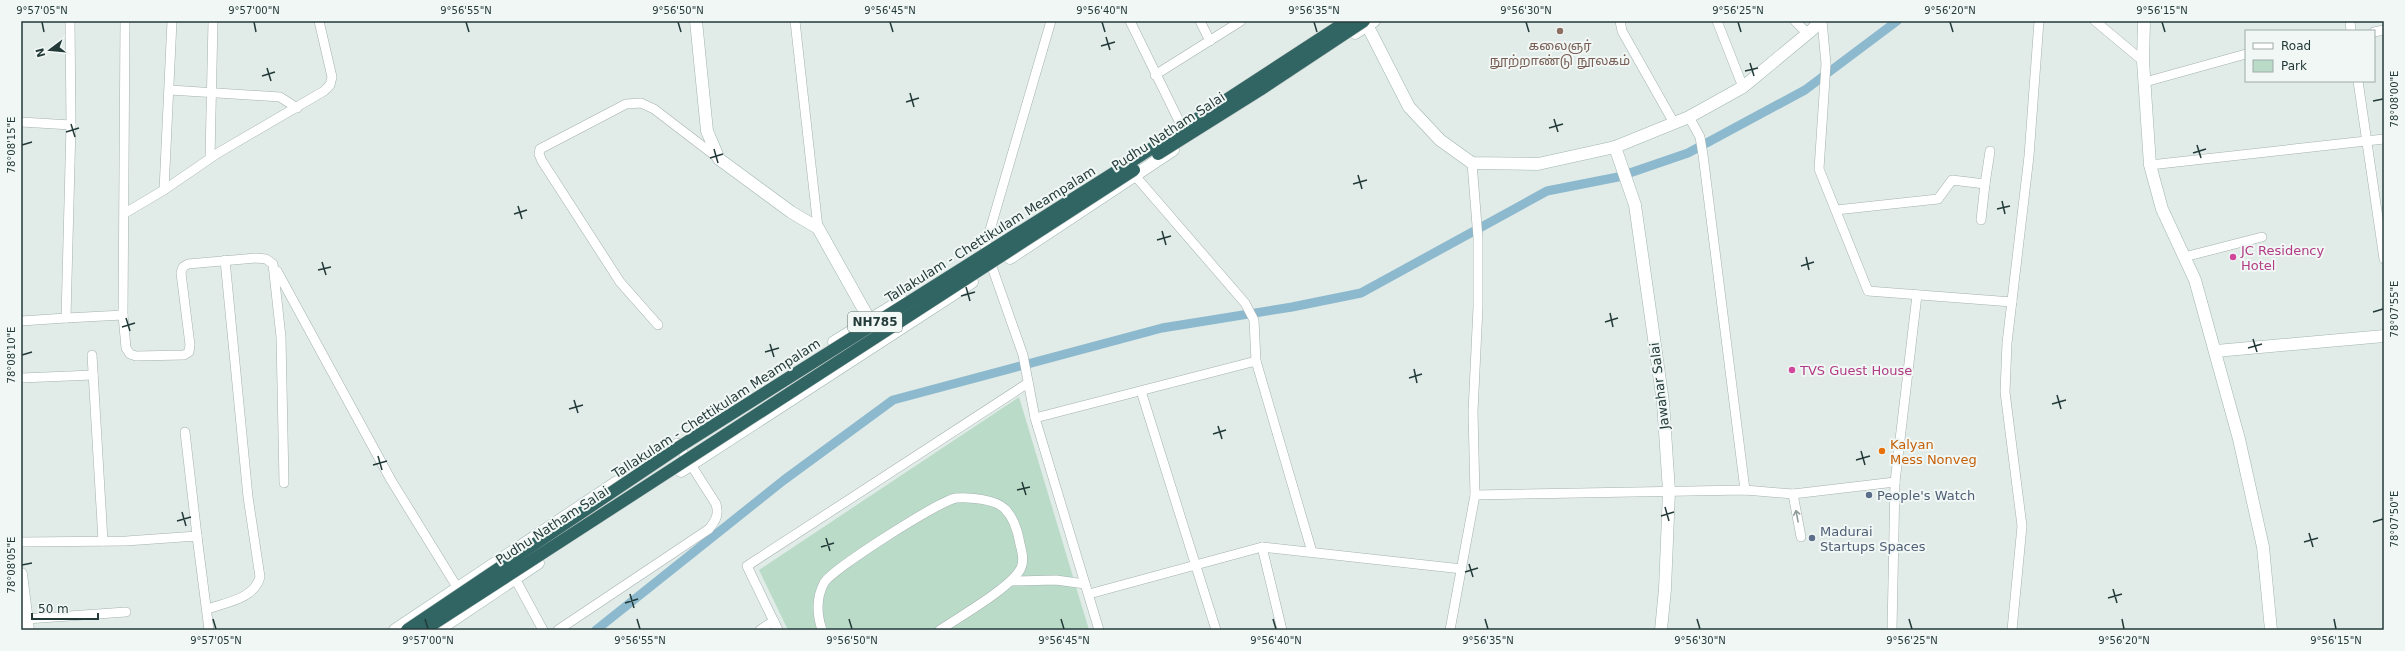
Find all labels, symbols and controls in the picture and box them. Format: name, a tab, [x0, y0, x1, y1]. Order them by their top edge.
text: 9°57'05"N	[16, 5, 68, 16]
text: 9°57'00"N	[228, 5, 280, 16]
text: 9°56'55"N	[440, 5, 492, 16]
text: 9°56'50"N	[652, 5, 704, 16]
text: 9°56'45"N	[864, 5, 916, 16]
text: 9°56'40"N	[1076, 5, 1128, 16]
text: 9°56'35"N	[1288, 5, 1340, 16]
text: 9°56'30"N	[1500, 5, 1552, 16]
text: 9°56'25"N	[1712, 5, 1764, 16]
text: 9°56'20"N	[1924, 5, 1976, 16]
text: 9°56'15"N	[2136, 5, 2188, 16]
marker: கலைஞர் நூற்றாண்டு நூலகம்	[1555, 26, 1565, 36]
north arrow	[30, 30, 70, 70]
legend	[2245, 30, 2375, 82]
place label: கலைஞர் நூற்றாண்டு நூலகம்	[1490, 38, 1630, 69]
text: Road	[2281, 39, 2311, 53]
text: N	[33, 46, 48, 59]
text: Park	[2281, 59, 2307, 73]
text: 78°08'00"E	[2389, 71, 2400, 127]
street label: Pudhu Natham Salai	[1109, 89, 1228, 174]
text: 78°08'15"E	[6, 117, 17, 173]
street label: Tallakulam - Chettikulam Meampalam	[882, 163, 1098, 306]
place label: JC Residency Hotel	[2240, 243, 2325, 273]
marker: JC Residency Hotel	[2228, 252, 2238, 262]
text: 78°07'55"E	[2389, 281, 2400, 337]
road number: NH785	[848, 312, 902, 332]
text: 78°08'10"E	[6, 327, 17, 383]
street label: Tallakulam - Chettikulam Meampalam	[609, 335, 823, 482]
street label: Jawahar Salai	[1647, 342, 1672, 431]
place label: TVS Guest House	[1799, 363, 1912, 378]
marker: TVS Guest House	[1787, 365, 1797, 375]
place label: Kalyan Mess Nonveg	[1890, 437, 1977, 467]
marker: Kalyan Mess Nonveg	[1877, 446, 1887, 456]
street label: Pudhu Natham Salai	[493, 483, 612, 568]
place label: People's Watch	[1877, 488, 1975, 503]
marker: People's Watch	[1864, 490, 1874, 500]
text: 78°07'50"E	[2389, 491, 2400, 547]
one-way arrow	[1793, 510, 1801, 523]
place label: Madurai Startups Spaces	[1820, 524, 1926, 554]
marker: Madurai Startups Spaces	[1807, 533, 1817, 543]
text: 78°08'05"E	[6, 537, 17, 593]
scale bar	[32, 595, 98, 621]
text: 50 m	[38, 602, 69, 616]
text: 9°57'05"N	[190, 635, 242, 646]
text: 9°57'00"N	[402, 635, 454, 646]
text: 9°56'55"N	[614, 635, 666, 646]
text: 9°56'50"N	[826, 635, 878, 646]
text: 9°56'45"N	[1038, 635, 1090, 646]
text: 9°56'40"N	[1250, 635, 1302, 646]
text: 9°56'35"N	[1462, 635, 1514, 646]
text: 9°56'30"N	[1674, 635, 1726, 646]
text: 9°56'25"N	[1886, 635, 1938, 646]
text: 9°56'20"N	[2098, 635, 2150, 646]
text: 9°56'15"N	[2310, 635, 2362, 646]

